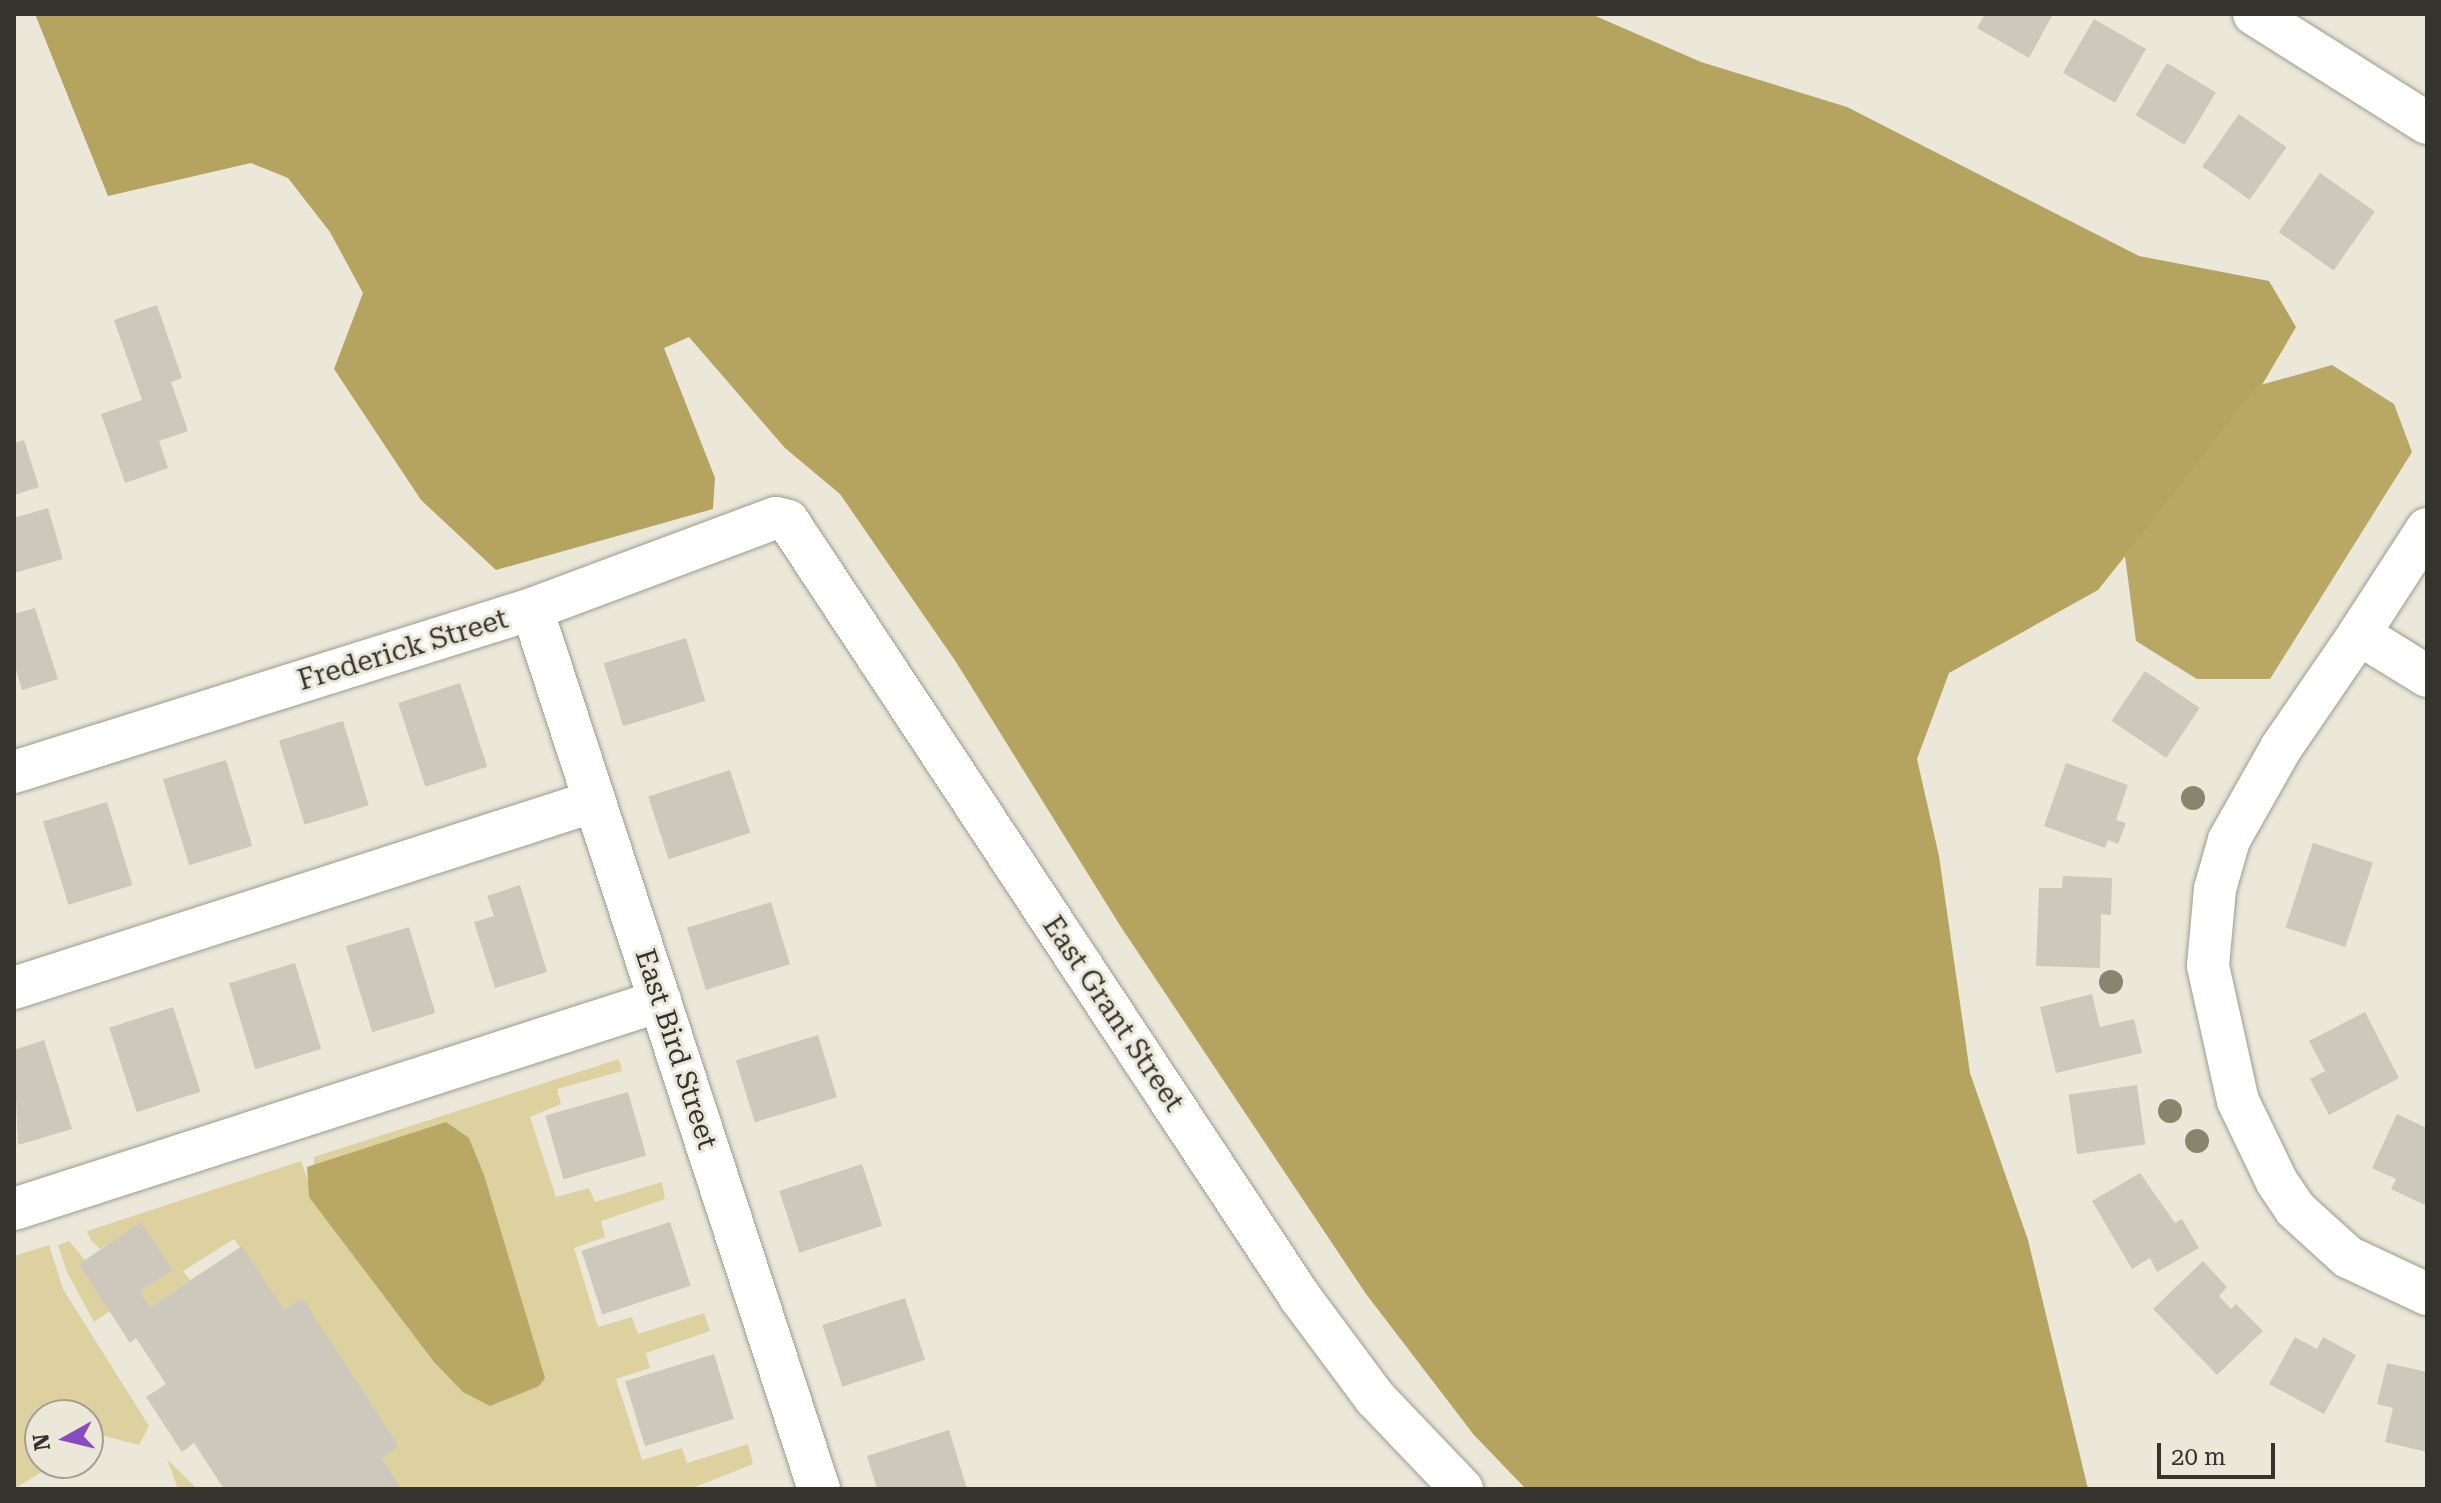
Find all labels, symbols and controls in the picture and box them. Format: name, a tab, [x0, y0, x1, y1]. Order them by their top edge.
street label: Frederick Street	[294, 602, 512, 698]
street label: East Grant Street	[1035, 910, 1191, 1118]
street label: East Bird Street	[628, 945, 724, 1153]
north arrow	[24, 1399, 104, 1479]
scale bar	[2161, 1427, 2279, 1477]
text: N	[28, 1432, 55, 1452]
text: 20 m	[2171, 1443, 2226, 1471]

